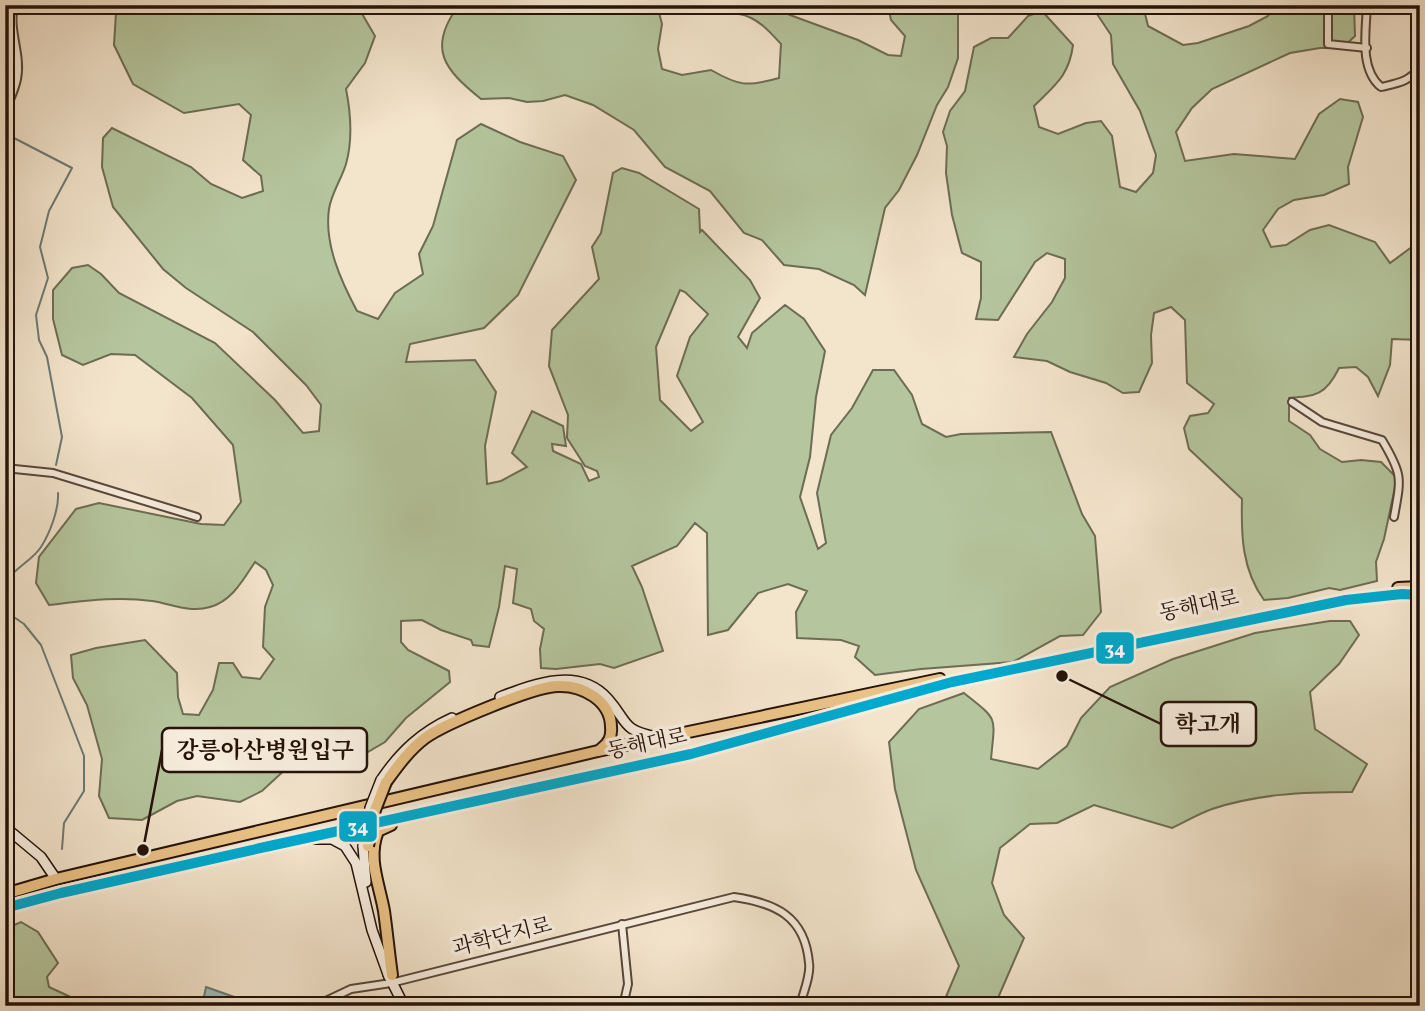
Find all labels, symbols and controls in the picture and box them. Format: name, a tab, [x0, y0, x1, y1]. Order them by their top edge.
street label: 동해대로	[1157, 584, 1242, 629]
line badge: 34	[1095, 631, 1135, 665]
text: 34	[1104, 637, 1126, 663]
callout: 학고개	[1161, 702, 1256, 746]
text: 학고개	[1175, 710, 1241, 742]
street label: 동해대로	[605, 722, 690, 767]
callout: 강릉아산병원입구	[162, 728, 367, 772]
text: 강릉아산병원입구	[176, 736, 354, 768]
line badge: 34	[338, 810, 378, 843]
text: 34	[347, 815, 369, 841]
street label: 과학단지로	[450, 911, 555, 964]

